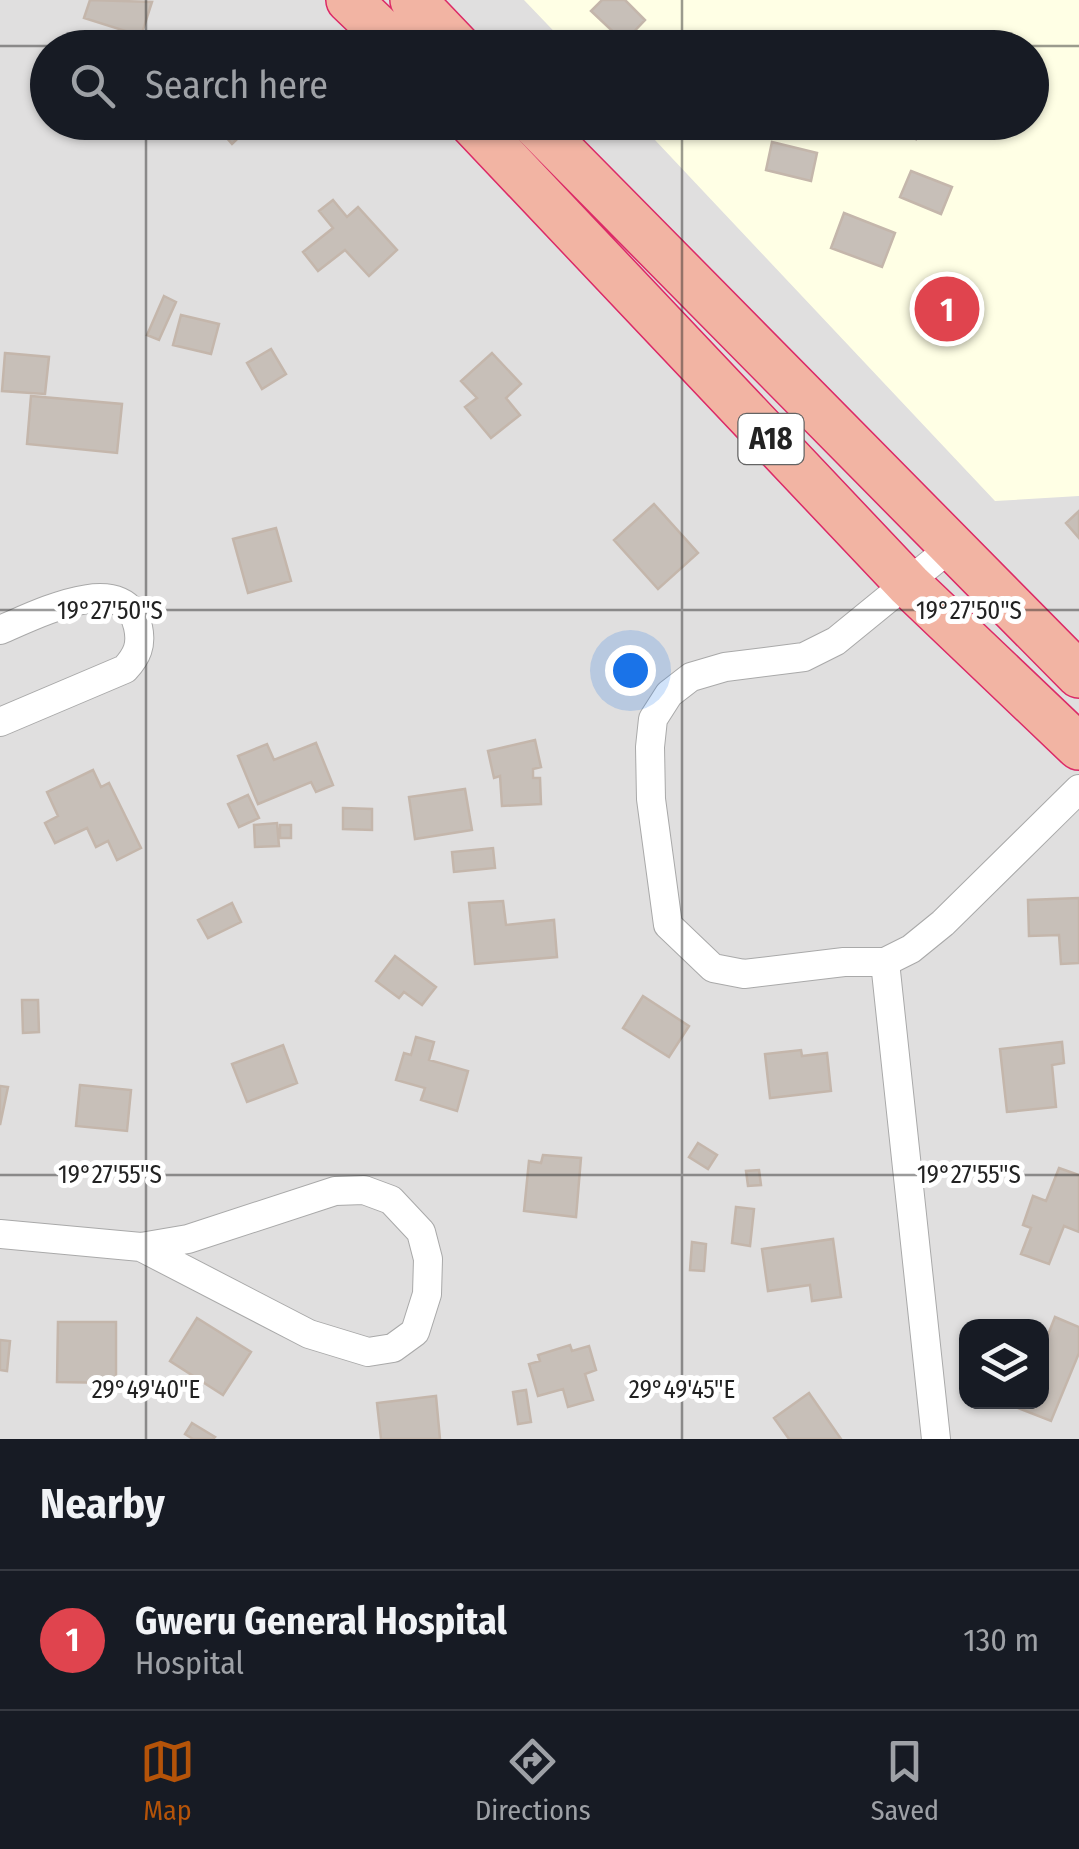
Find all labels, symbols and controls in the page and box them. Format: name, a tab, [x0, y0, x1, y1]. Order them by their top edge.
search box	[30, 30, 1049, 140]
icon: search	[65, 58, 120, 113]
text: Search here	[145, 62, 328, 108]
pin: 1	[914, 272, 980, 346]
road number: A18	[738, 414, 804, 464]
text: 19°27'50"S	[57, 596, 163, 626]
text: 19°27'50"S	[916, 596, 1022, 626]
your location	[605, 645, 656, 696]
text: 19°27'55"S	[58, 1160, 162, 1190]
text: 19°27'55"S	[917, 1160, 1021, 1190]
map controls	[959, 1319, 1049, 1409]
button: layers	[959, 1319, 1049, 1409]
text: 29°49'40"E	[92, 1375, 200, 1405]
text: 29°49'45"E	[629, 1375, 735, 1405]
text: Nearby	[40, 1479, 165, 1529]
text: Gweru General Hospital	[135, 1598, 507, 1644]
text: 1	[66, 1621, 79, 1659]
text: 130 m	[963, 1621, 1039, 1659]
text: Hospital	[135, 1644, 244, 1682]
tab: Map	[140, 1734, 195, 1827]
tab: Directions	[475, 1734, 591, 1827]
tab: Saved	[871, 1734, 939, 1827]

